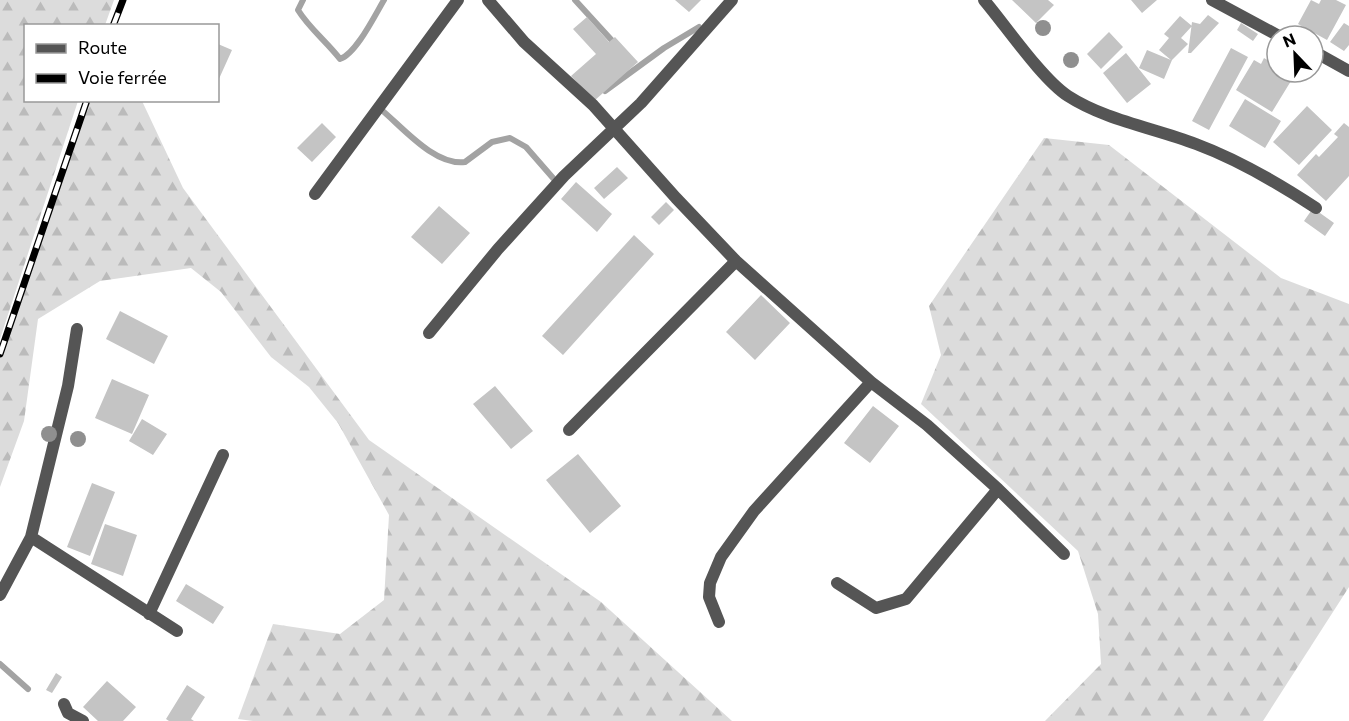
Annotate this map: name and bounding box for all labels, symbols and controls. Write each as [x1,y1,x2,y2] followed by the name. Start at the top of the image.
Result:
[24,24,219,102] legend
[1265,24,1325,84] north arrow
[1280,29,1298,51] text: N
[78,36,127,58] text: Route
[78,66,167,88] text: Voie ferrée

